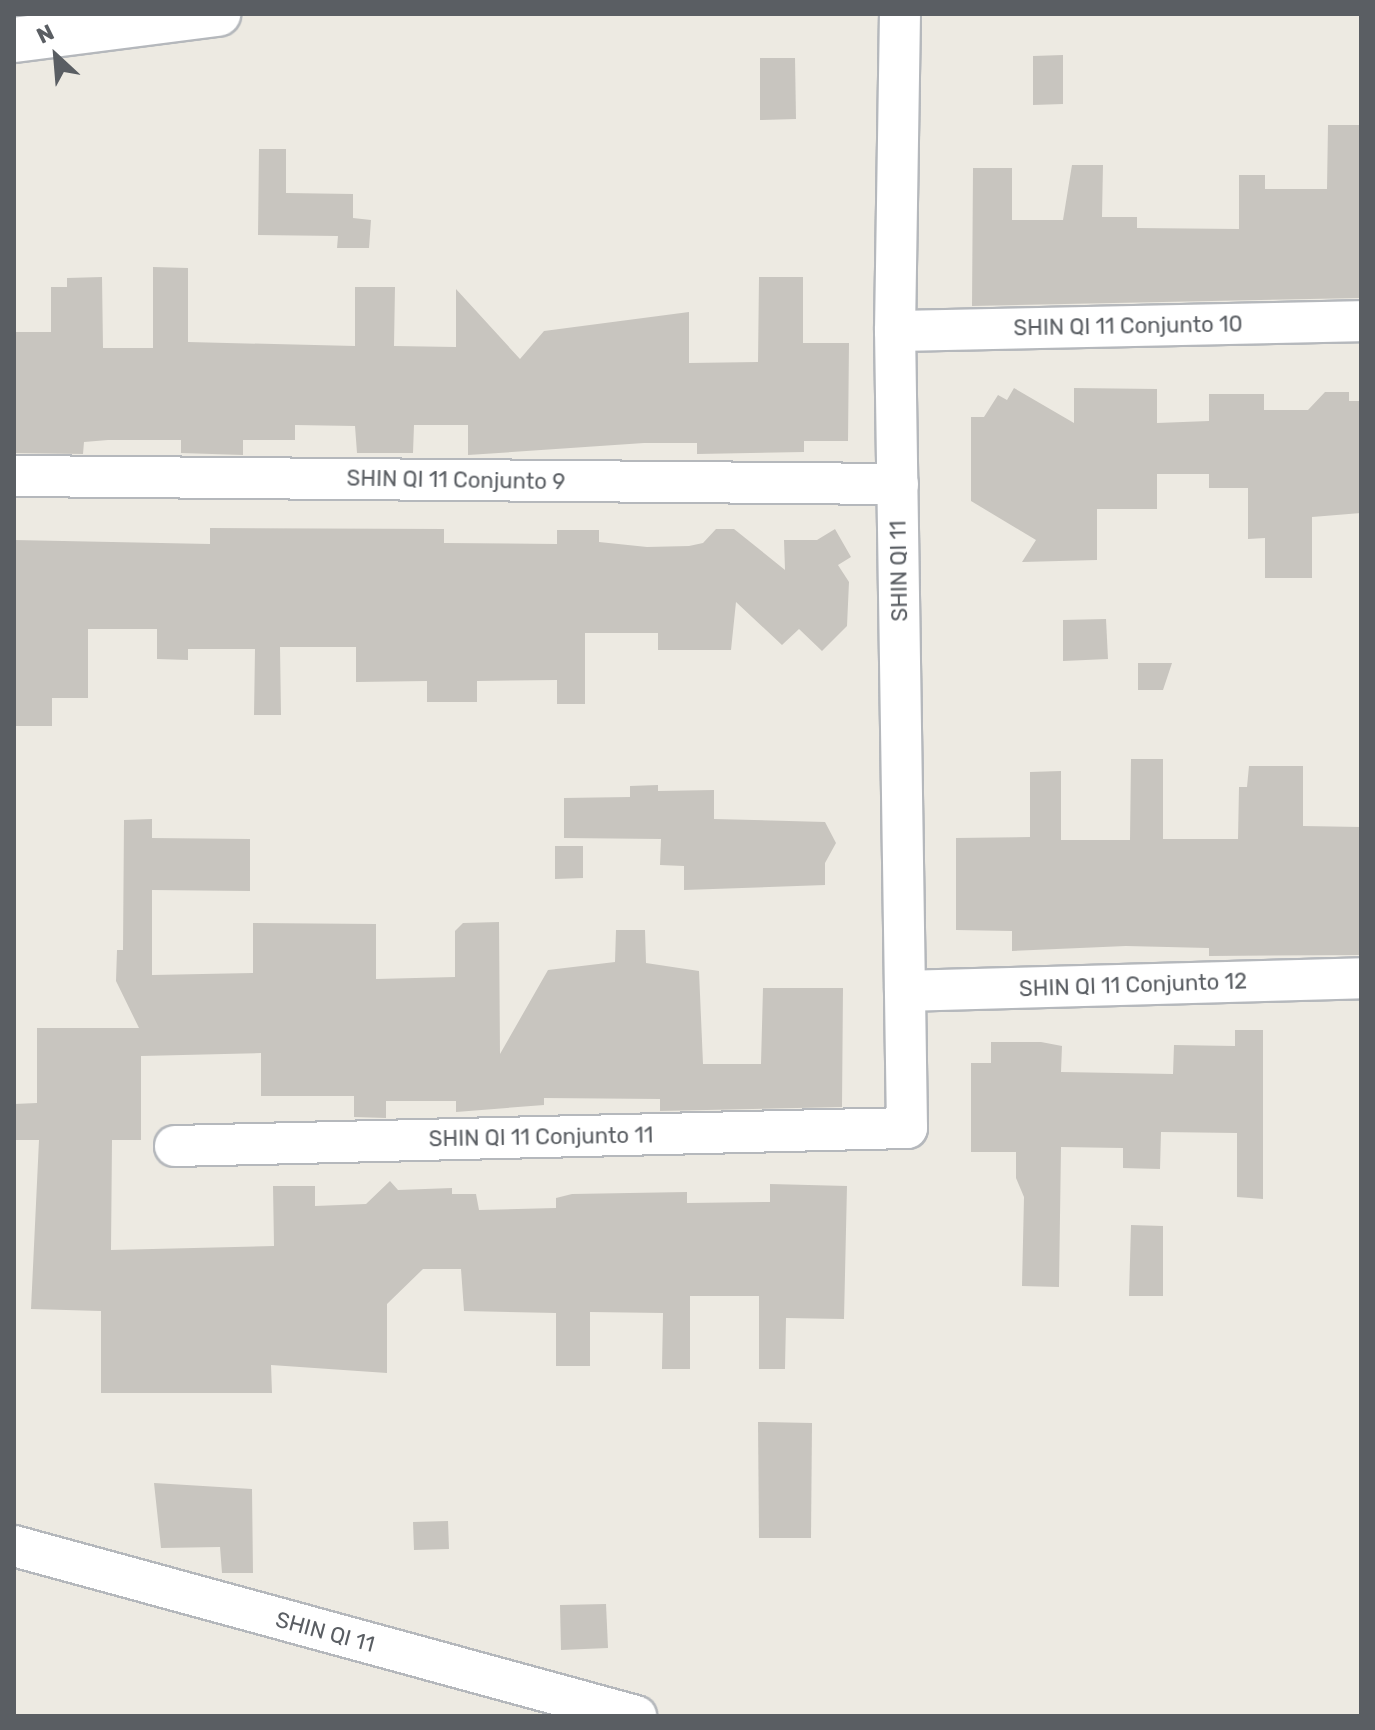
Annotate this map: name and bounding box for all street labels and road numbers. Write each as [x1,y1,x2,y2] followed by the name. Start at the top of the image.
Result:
[1013,311,1243,341] street label: SHIN QI 11 Conjunto 10
[346,465,566,495] street label: SHIN QI 11 Conjunto 9
[885,520,913,622] street label: SHIN QI 11
[1019,968,1247,1002] street label: SHIN QI 11 Conjunto 12
[428,1122,654,1152] street label: SHIN QI 11 Conjunto 11
[273,1606,377,1658] street label: SHIN QI 11

